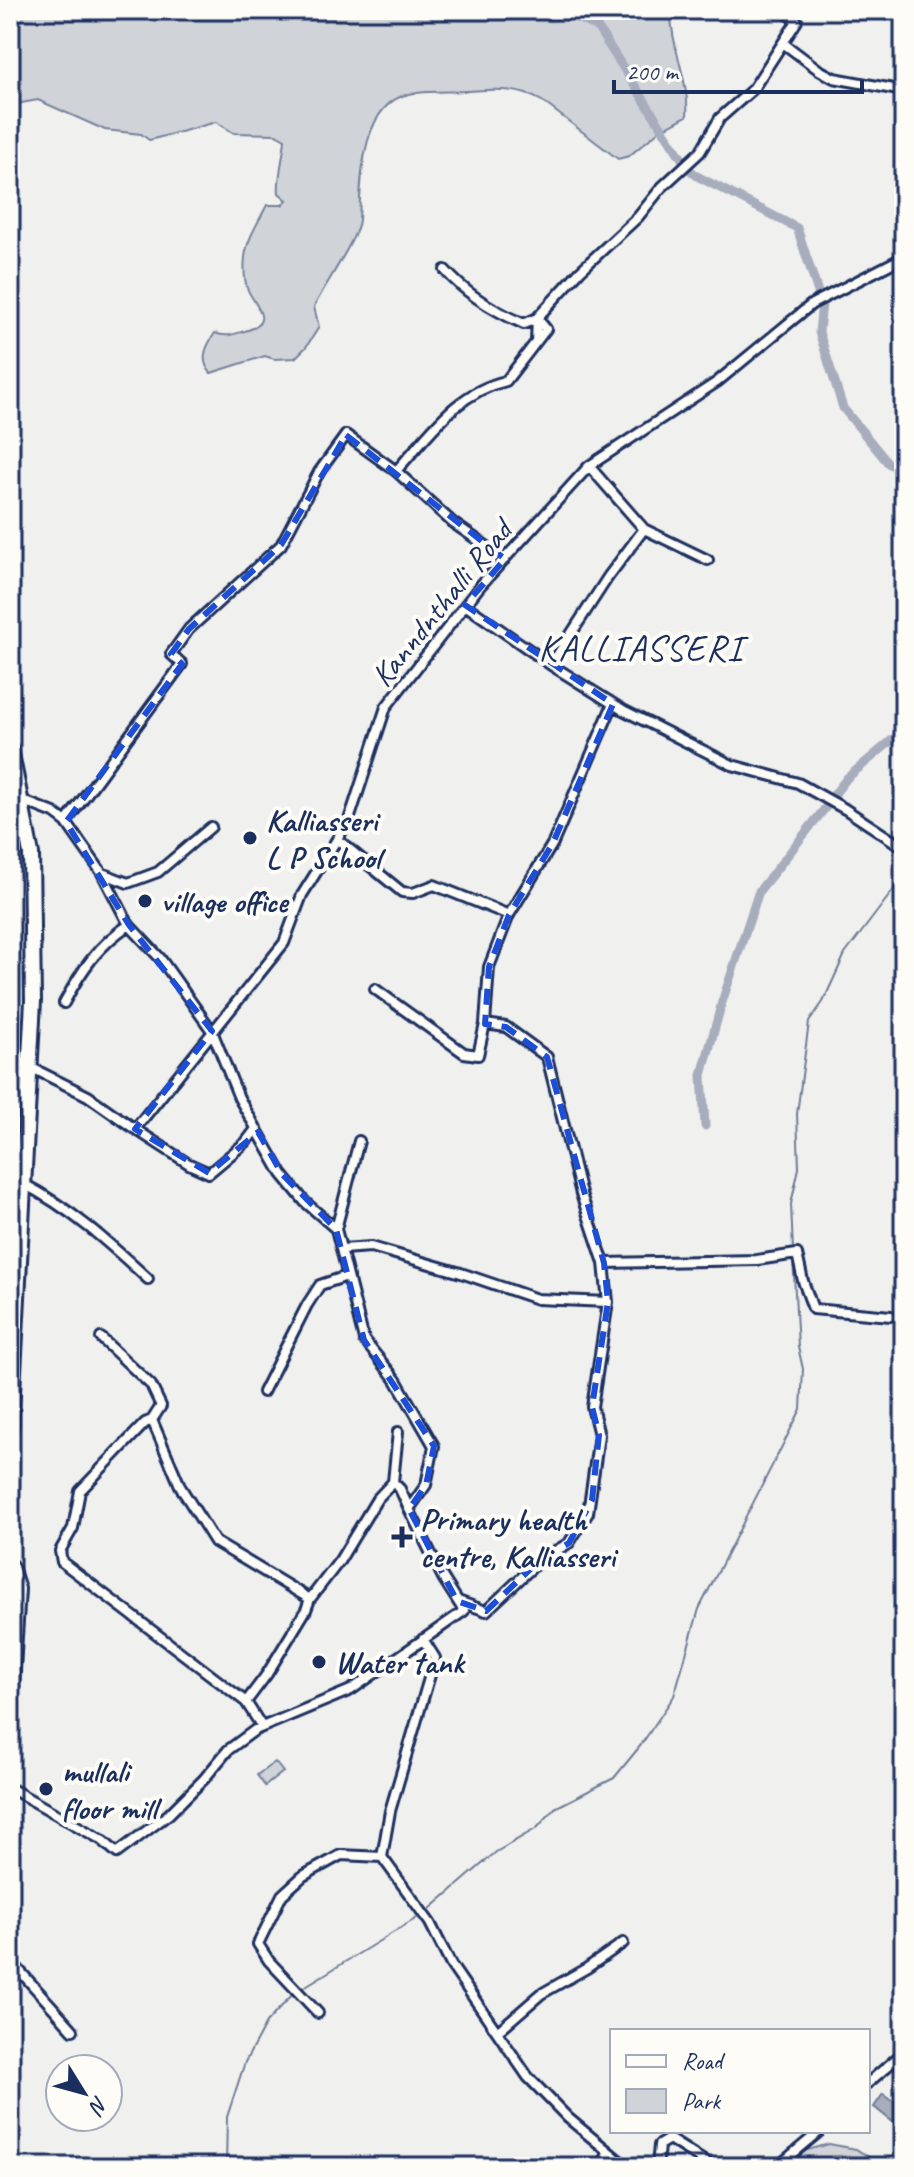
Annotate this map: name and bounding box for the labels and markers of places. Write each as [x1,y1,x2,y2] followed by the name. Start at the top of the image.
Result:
[266,800,387,878] place label: Kalliasseri L P School
[241,829,259,847] marker: Kalliasseri L P School
[161,881,290,922] place label: village office
[136,892,154,910] marker: village office
[420,1499,619,1577] place label: Primary health centre, Kalliasseri
[391,1526,413,1548] marker: Primary health centre, Kalliasseri
[335,1642,467,1683] place label: Water tank
[310,1653,328,1671] marker: Water tank
[62,1751,163,1829] place label: mullali floor mill
[37,1780,55,1798] marker: mullali floor mill

